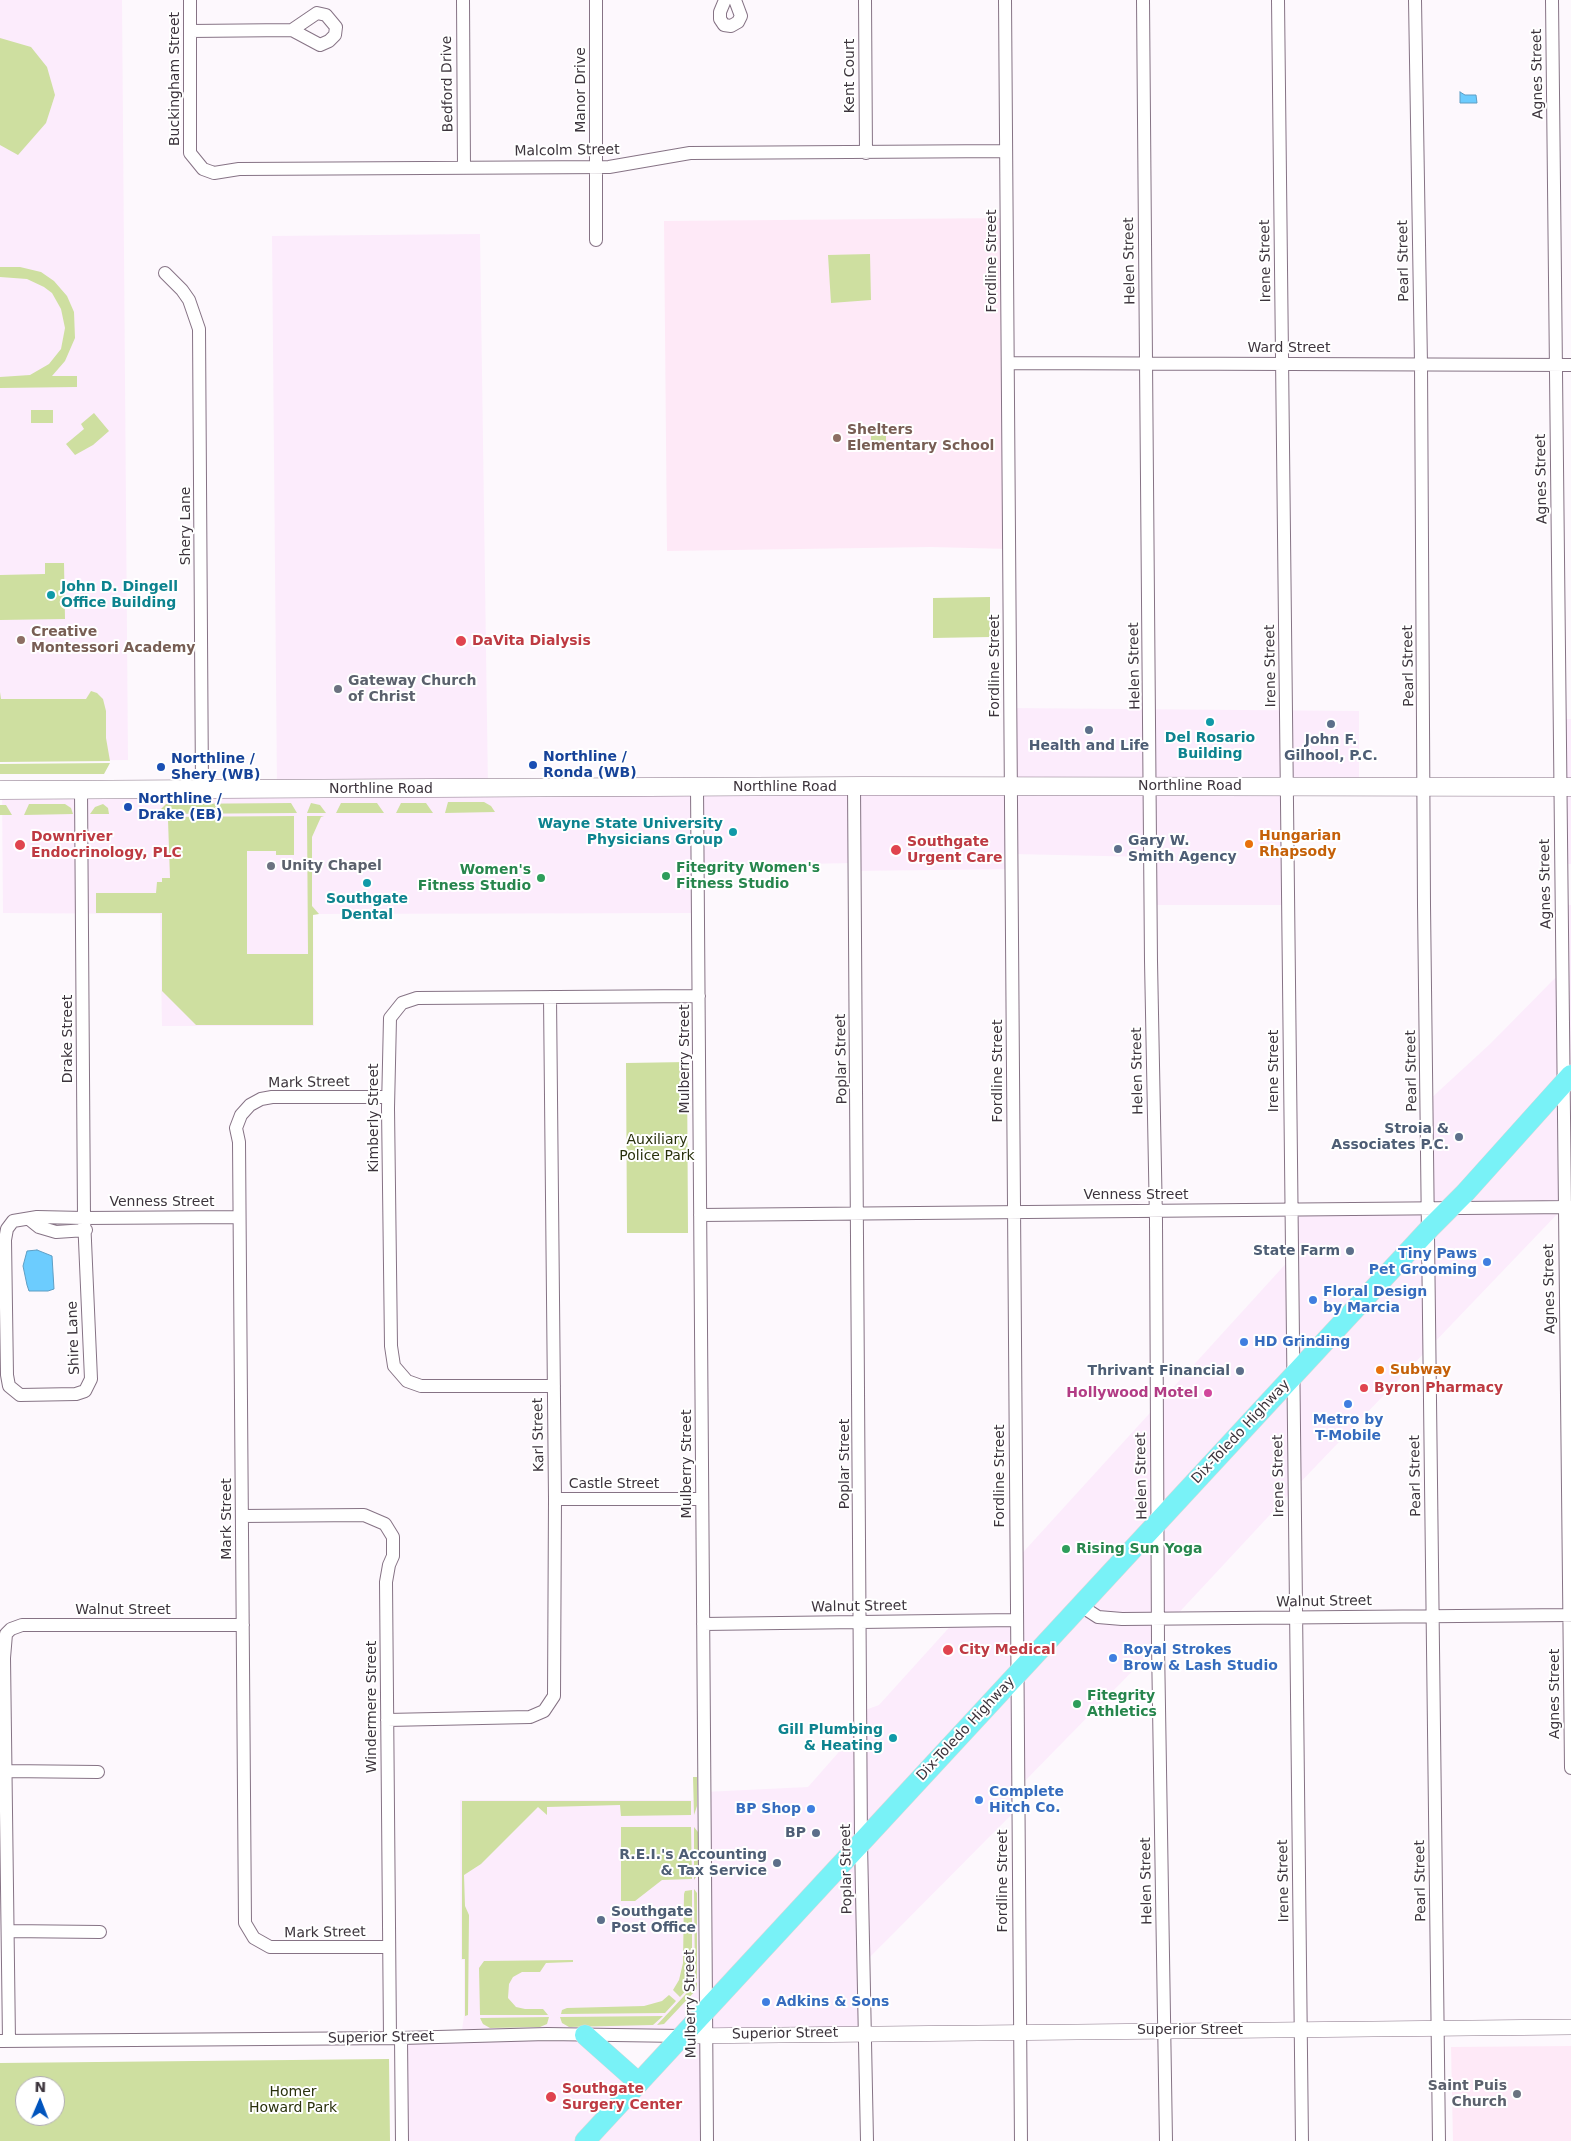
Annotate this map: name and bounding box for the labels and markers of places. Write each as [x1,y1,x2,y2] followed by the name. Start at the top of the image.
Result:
[847,422,994,454] place label: Shelters Elementary School
[831,432,843,444] marker: Shelters Elementary School
[61,579,178,612] place label: John D. Dingell Office Building
[45,589,57,601] marker: John D. Dingell Office Building
[31,624,195,656] place label: Creative Montessori Academy
[472,633,591,649] place label: DaVita Dialysis
[15,634,27,646] marker: Creative Montessori Academy
[454,634,468,648] marker: DaVita Dialysis
[348,673,476,706] place label: Gateway Church of Christ
[332,683,344,695] marker: Gateway Church of Christ
[1204,716,1216,728] marker: Del Rosario Building
[1325,718,1337,730] marker: John F. Gilhool, P.C.
[1083,724,1095,736] marker: Health and Life
[1165,730,1255,762] place label: Del Rosario Building
[1284,732,1378,764] place label: John F. Gilhool, P.C.
[1029,738,1149,754] place label: Health and Life
[543,749,637,782] place label: Northline / Ronda (WB)
[171,751,260,784] place label: Northline / Shery (WB)
[527,759,539,771] marker: Northline / Ronda (WB)
[155,761,167,773] marker: Northline / Shery (WB)
[138,791,222,824] place label: Northline / Drake (EB)
[122,801,134,813] marker: Northline / Drake (EB)
[538,816,723,849] place label: Wayne State University Physicians Group
[727,826,739,838] marker: Wayne State University Physicians Group
[1259,828,1341,860] place label: Hungarian Rhapsody
[31,829,182,862] place label: Downriver Endocrinology, PLC
[1128,833,1237,866] place label: Gary W. Smith Agency
[907,834,1002,866] place label: Southgate Urgent Care
[13,838,27,852] marker: Downriver Endocrinology, PLC
[1243,838,1255,850] marker: Hungarian Rhapsody
[889,843,903,857] marker: Southgate Urgent Care
[1112,843,1124,855] marker: Gary W. Smith Agency
[281,858,382,874] place label: Unity Chapel
[265,860,277,872] marker: Unity Chapel
[676,860,820,892] place label: Fitegrity Women's Fitness Studio
[418,862,531,894] place label: Women's Fitness Studio
[660,870,672,882] marker: Fitegrity Women's Fitness Studio
[535,872,547,884] marker: Women's Fitness Studio
[361,877,373,889] marker: Southgate Dental
[326,891,408,924] place label: Southgate Dental
[1331,1121,1449,1154] place label: Stroia & Associates P.C.
[1453,1131,1465,1143] marker: Stroia & Associates P.C.
[1253,1243,1340,1259] place label: State Farm
[1344,1245,1356,1257] marker: State Farm
[1369,1246,1477,1278] place label: Tiny Paws Pet Grooming
[1481,1256,1493,1268] marker: Tiny Paws Pet Grooming
[1323,1284,1427,1316] place label: Floral Design by Marcia
[1307,1294,1319,1306] marker: Floral Design by Marcia
[1254,1334,1350,1350] place label: HD Grinding
[1238,1336,1250,1348] marker: HD Grinding
[1390,1362,1451,1378] place label: Subway
[1088,1363,1230,1379] place label: Thrivant Financial
[1374,1364,1386,1376] marker: Subway
[1234,1365,1246,1377] marker: Thrivant Financial
[1374,1380,1503,1396] place label: Byron Pharmacy
[1358,1382,1370,1394] marker: Byron Pharmacy
[1066,1385,1198,1401] place label: Hollywood Motel
[1202,1387,1214,1399] marker: Hollywood Motel
[1342,1398,1354,1410] marker: Metro by T-Mobile
[1313,1412,1383,1444] place label: Metro by T-Mobile
[1076,1541,1202,1557] place label: Rising Sun Yoga
[1060,1543,1072,1555] marker: Rising Sun Yoga
[959,1642,1056,1658] place label: City Medical
[1123,1642,1278,1674] place label: Royal Strokes Brow & Lash Studio
[941,1643,955,1657] marker: City Medical
[1107,1652,1119,1664] marker: Royal Strokes Brow & Lash Studio
[1087,1688,1157,1720] place label: Fitegrity Athletics
[1071,1698,1083,1710] marker: Fitegrity Athletics
[778,1722,883,1754] place label: Gill Plumbing & Heating
[887,1732,899,1744] marker: Gill Plumbing & Heating
[989,1784,1064,1816] place label: Complete Hitch Co.
[973,1794,985,1806] marker: Complete Hitch Co.
[736,1801,801,1817] place label: BP Shop
[805,1803,817,1815] marker: BP Shop
[785,1825,806,1841] place label: BP
[810,1827,822,1839] marker: BP
[619,1847,767,1880] place label: R.E.I.'s Accounting & Tax Service
[771,1857,783,1869] marker: R.E.I.'s Accounting & Tax Service
[611,1904,696,1936] place label: Southgate Post Office
[595,1914,607,1926] marker: Southgate Post Office
[776,1994,889,2010] place label: Adkins & Sons
[760,1996,772,2008] marker: Adkins & Sons
[1428,2078,1507,2110] place label: Saint Puis Church
[562,2081,682,2114] place label: Southgate Surgery Center
[1511,2088,1523,2100] marker: Saint Puis Church
[544,2090,558,2104] marker: Southgate Surgery Center

